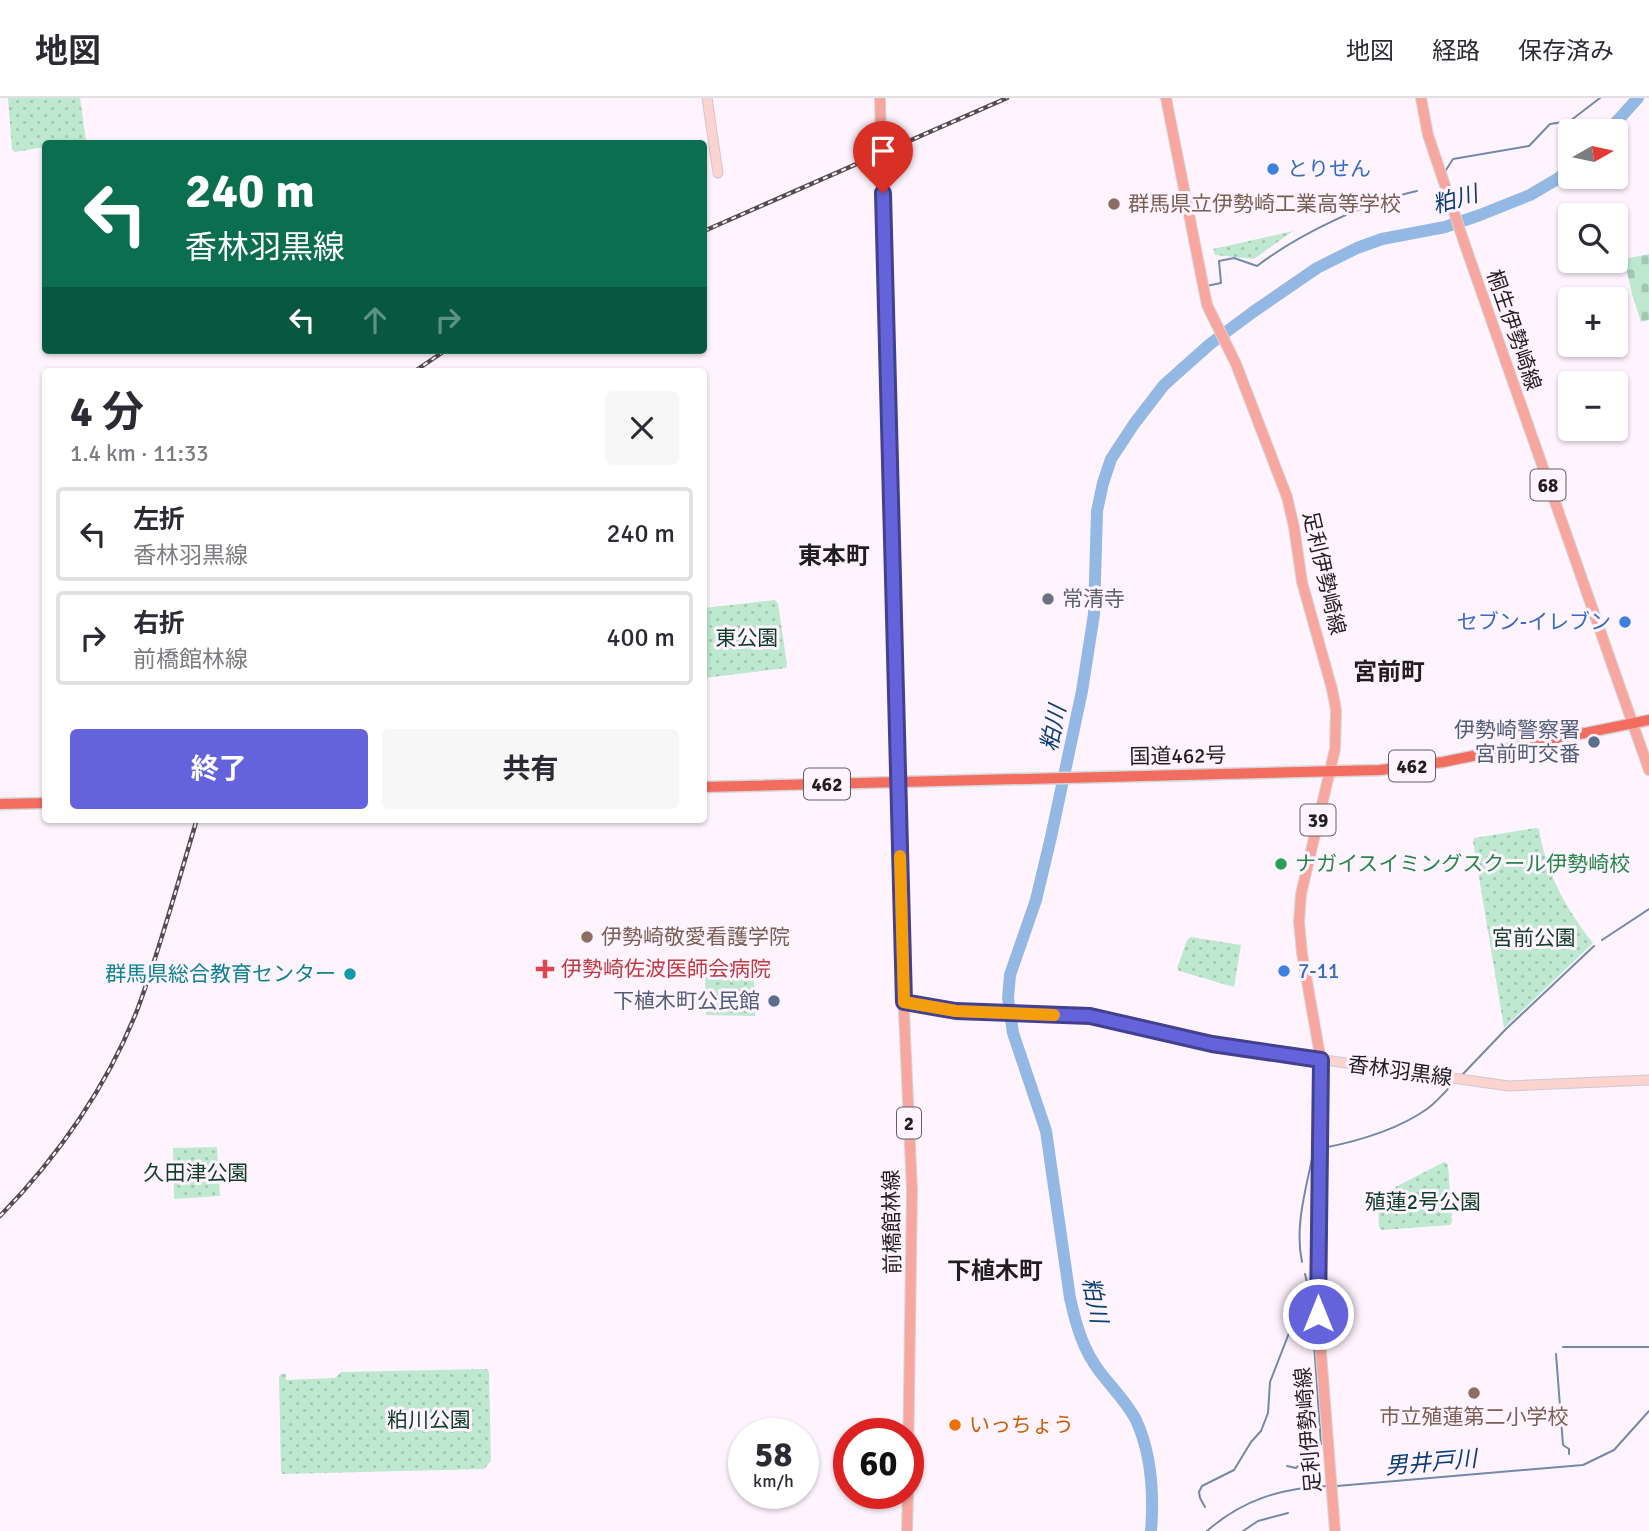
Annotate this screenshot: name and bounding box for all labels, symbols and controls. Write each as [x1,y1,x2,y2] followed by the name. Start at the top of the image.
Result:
[35,31,101,72] text: 地図
[1346,36,1394,66] text: 地図
[1432,36,1480,66] text: 経路
[1518,36,1614,66] text: 保存済み
[1558,119,1628,189] north arrow
[1558,119,1628,441] map controls
[853,121,913,193] pin
[864,132,902,170] icon: arrive
[1287,156,1371,182] place label: とりせん
[185,161,315,221] text: 240 m
[1265,161,1281,177] marker: とりせん
[70,168,161,259] icon: left
[1429,178,1484,220] water label: 粕川
[1128,191,1401,217] place label: 群馬県立伊勢崎工業高等学校
[1106,196,1122,212] marker: 群馬県立伊勢崎工業高等学校
[1558,203,1628,273] button: search
[185,228,345,267] text: 香林羽黒線
[1481,266,1547,394] street label: 桐生伊勢崎線
[1558,287,1628,357] button: +
[283,301,321,339] icon: left
[356,301,394,339] icon: ahead
[429,301,467,339] icon: right
[1558,371,1628,441] button: −
[70,387,144,438] text: 4 分
[605,391,679,465] button: close
[70,439,209,468] text: 1.4 km · 11:33
[1530,470,1566,500] road number: 68
[133,504,185,536] text: 左折
[1297,509,1351,637] street label: 足利伊勢崎線
[74,515,112,553] icon: left
[606,518,675,550] text: 240 m
[133,541,248,570] text: 香林羽黒線
[798,541,870,571] district label: 東本町
[1062,586,1125,612] place label: 常清寺
[1040,591,1056,607] marker: 常清寺
[133,608,185,640] text: 右折
[1457,609,1611,635] place label: セブン-イレブン
[1617,614,1633,630] marker: セブン-イレブン
[74,619,112,657] icon: right
[606,622,675,654] text: 400 m
[716,625,779,651] park label: 東公園
[133,645,248,674] text: 前橋館林線
[1353,657,1425,687] district label: 宮前町
[1035,700,1073,754] water label: 粕川
[1454,717,1580,767] place label: 伊勢崎警察署 宮前町交番
[70,729,368,809] button: 終了
[382,729,679,809] button: 共有
[1586,734,1602,750] marker: 伊勢崎警察署 宮前町交番
[1129,742,1227,770] street label: 国道462号
[1389,750,1435,782] road number: 462
[804,768,850,800] road number: 462
[1300,804,1336,835] road number: 39
[1295,851,1630,877] place label: ナガイスイミングスクール伊勢崎校
[1273,856,1289,872] marker: ナガイスイミングスクール伊勢崎校
[601,924,790,950] place label: 伊勢崎敬愛看護学院
[1492,925,1576,951] park label: 宮前公園
[579,929,595,945] marker: 伊勢崎敬愛看護学院
[561,956,771,982] place label: 伊勢崎佐波医師会病院
[1298,958,1339,984] place label: 7-11
[535,959,555,979] marker: 伊勢崎佐波医師会病院
[105,961,336,987] place label: 群馬県総合教育センター
[1276,963,1292,979] marker: 7-11
[342,966,358,982] marker: 群馬県総合教育センター
[613,988,760,1014] place label: 下植木町公民館
[766,993,782,1009] marker: 下植木町公民館
[1346,1051,1454,1091] street label: 香林羽黒線
[897,1107,921,1138] road number: 2
[144,1160,249,1186] park label: 久田津公園
[878,1169,906,1275] street label: 前橋館林線
[1365,1189,1481,1215] park label: 殖蓮2号公園
[947,1256,1043,1286] district label: 下植木町
[1076,1275,1114,1329] water label: 粕川
[1281,1277,1355,1351] position arrow
[1290,1366,1326,1494] street label: 足利伊勢崎線
[1466,1385,1482,1401] marker: 市立殖蓮第二小学校
[1380,1404,1569,1430] place label: 市立殖蓮第二小学校
[387,1407,471,1433] park label: 粕川公園
[969,1412,1074,1438] place label: いっちょう
[947,1417,963,1433] marker: いっちょう
[833,1418,924,1509] speed limit sign: 60
[755,1433,792,1476] text: 58
[1384,1444,1481,1481] water label: 男井戸川
[753,1470,794,1492] text: km/h

